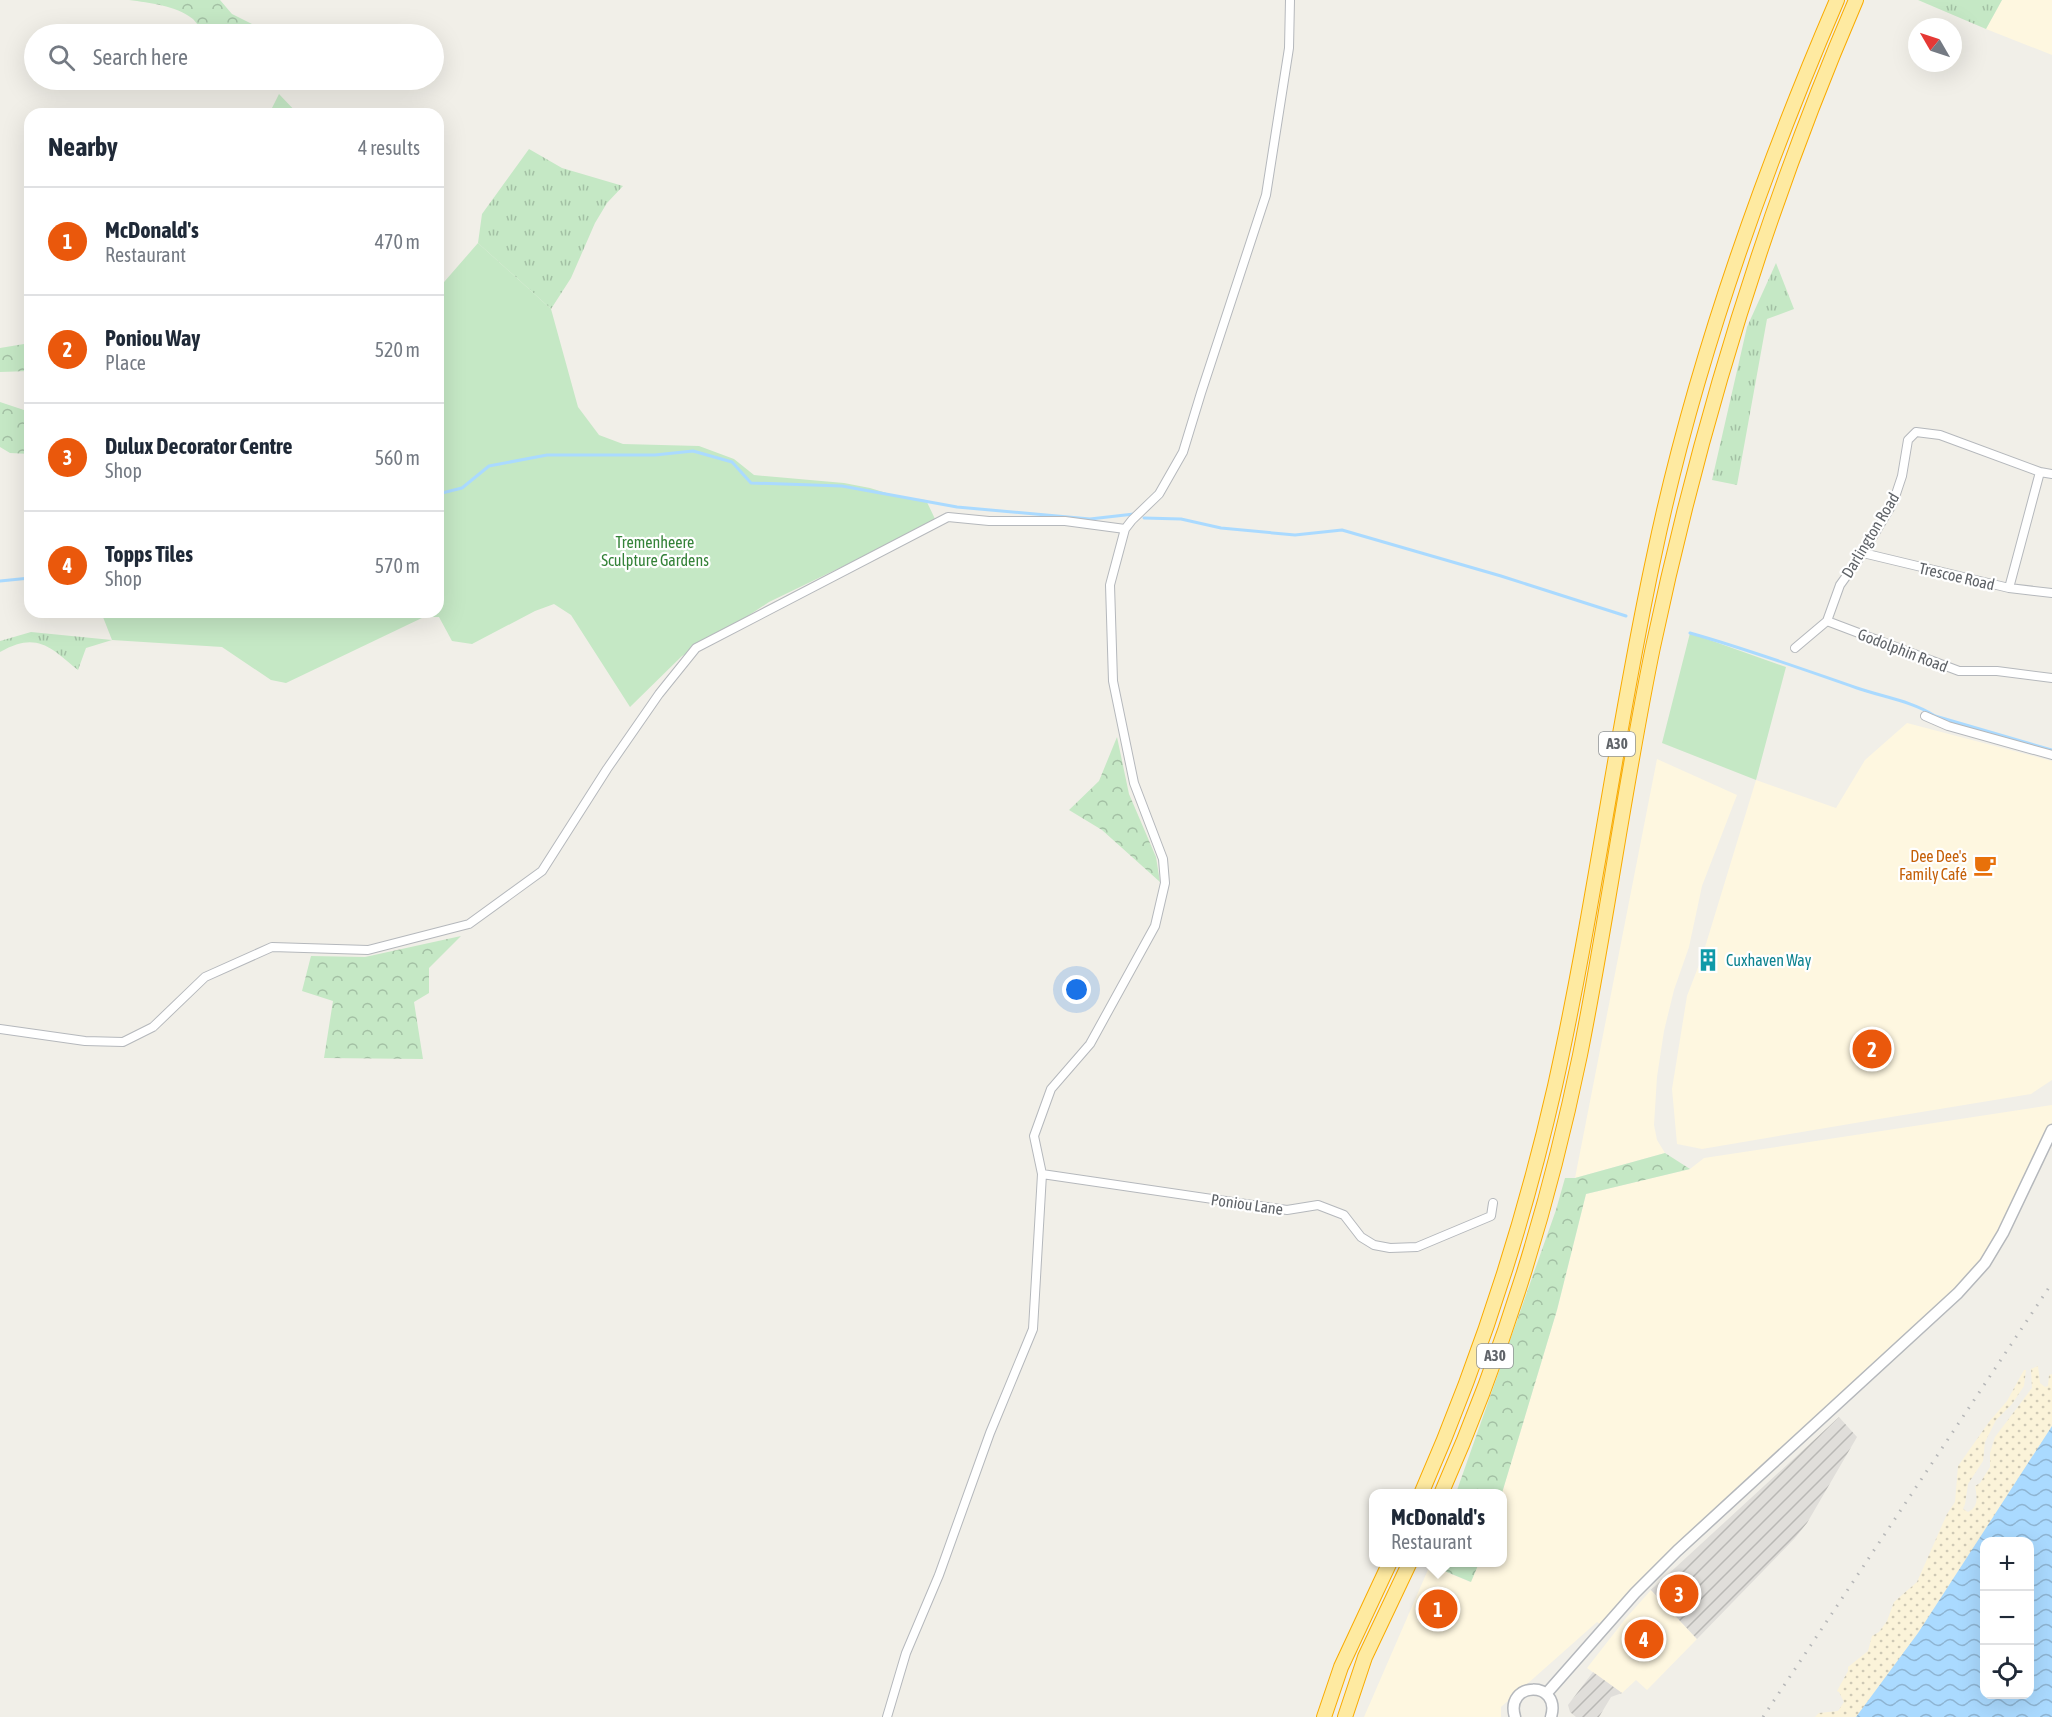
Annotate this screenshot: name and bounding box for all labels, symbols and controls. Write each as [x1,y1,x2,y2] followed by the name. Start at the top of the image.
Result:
[1908,18,1962,72] north arrow
[24,24,444,90] search box
[45,41,78,74] icon: search
[93,44,188,70] text: Search here
[48,132,118,162] text: Nearby
[358,136,420,159] text: 4 results
[105,217,199,243] text: McDonald's
[63,230,72,253] text: 1
[375,230,420,253] text: 470 m
[105,243,186,266] text: Restaurant
[105,325,200,351] text: Poniou Way
[63,338,72,361] text: 2
[375,338,420,361] text: 520 m
[105,351,146,374] text: Place
[105,433,293,459] text: Dulux Decorator Centre
[63,446,72,469] text: 3
[375,446,420,469] text: 560 m
[105,459,142,482] text: Shop
[1838,489,1903,581] street label: Darlington Road
[601,533,709,570] park label: Tremenheere Sculpture Gardens
[105,541,193,567] text: Topps Tiles
[63,554,72,577] text: 4
[375,554,420,577] text: 570 m
[1917,559,1997,593] street label: Trescoe Road
[105,567,142,590] text: Shop
[1855,625,1951,676] street label: Godolphin Road
[1599,732,1635,756] road number: A30
[1899,847,1967,884] place label: Dee Dee's Family Café
[1972,852,1998,878] cafe icon: Dee Dee's Family Café
[1695,947,1721,973] building icon: Cuxhaven Way
[1726,951,1812,970] place label: Cuxhaven Way
[1062,975,1091,1004] your location
[1852,1026,1892,1072] pin: 2
[1210,1190,1284,1218] street label: Poniou Lane
[1477,1344,1513,1368] road number: A30
[1369,1489,1507,1567] popup
[1391,1504,1485,1530] text: McDonald's
[1391,1530,1472,1553] text: Restaurant
[1980,1537,2034,1699] map controls
[1980,1537,2034,1591] button: +
[1660,1572,1698,1616] pin: 3
[1418,1586,1458,1632] pin: 1
[1980,1591,2034,1645] button: −
[1624,1616,1664,1662] pin: 4
[1980,1645,2034,1699] button: locate

